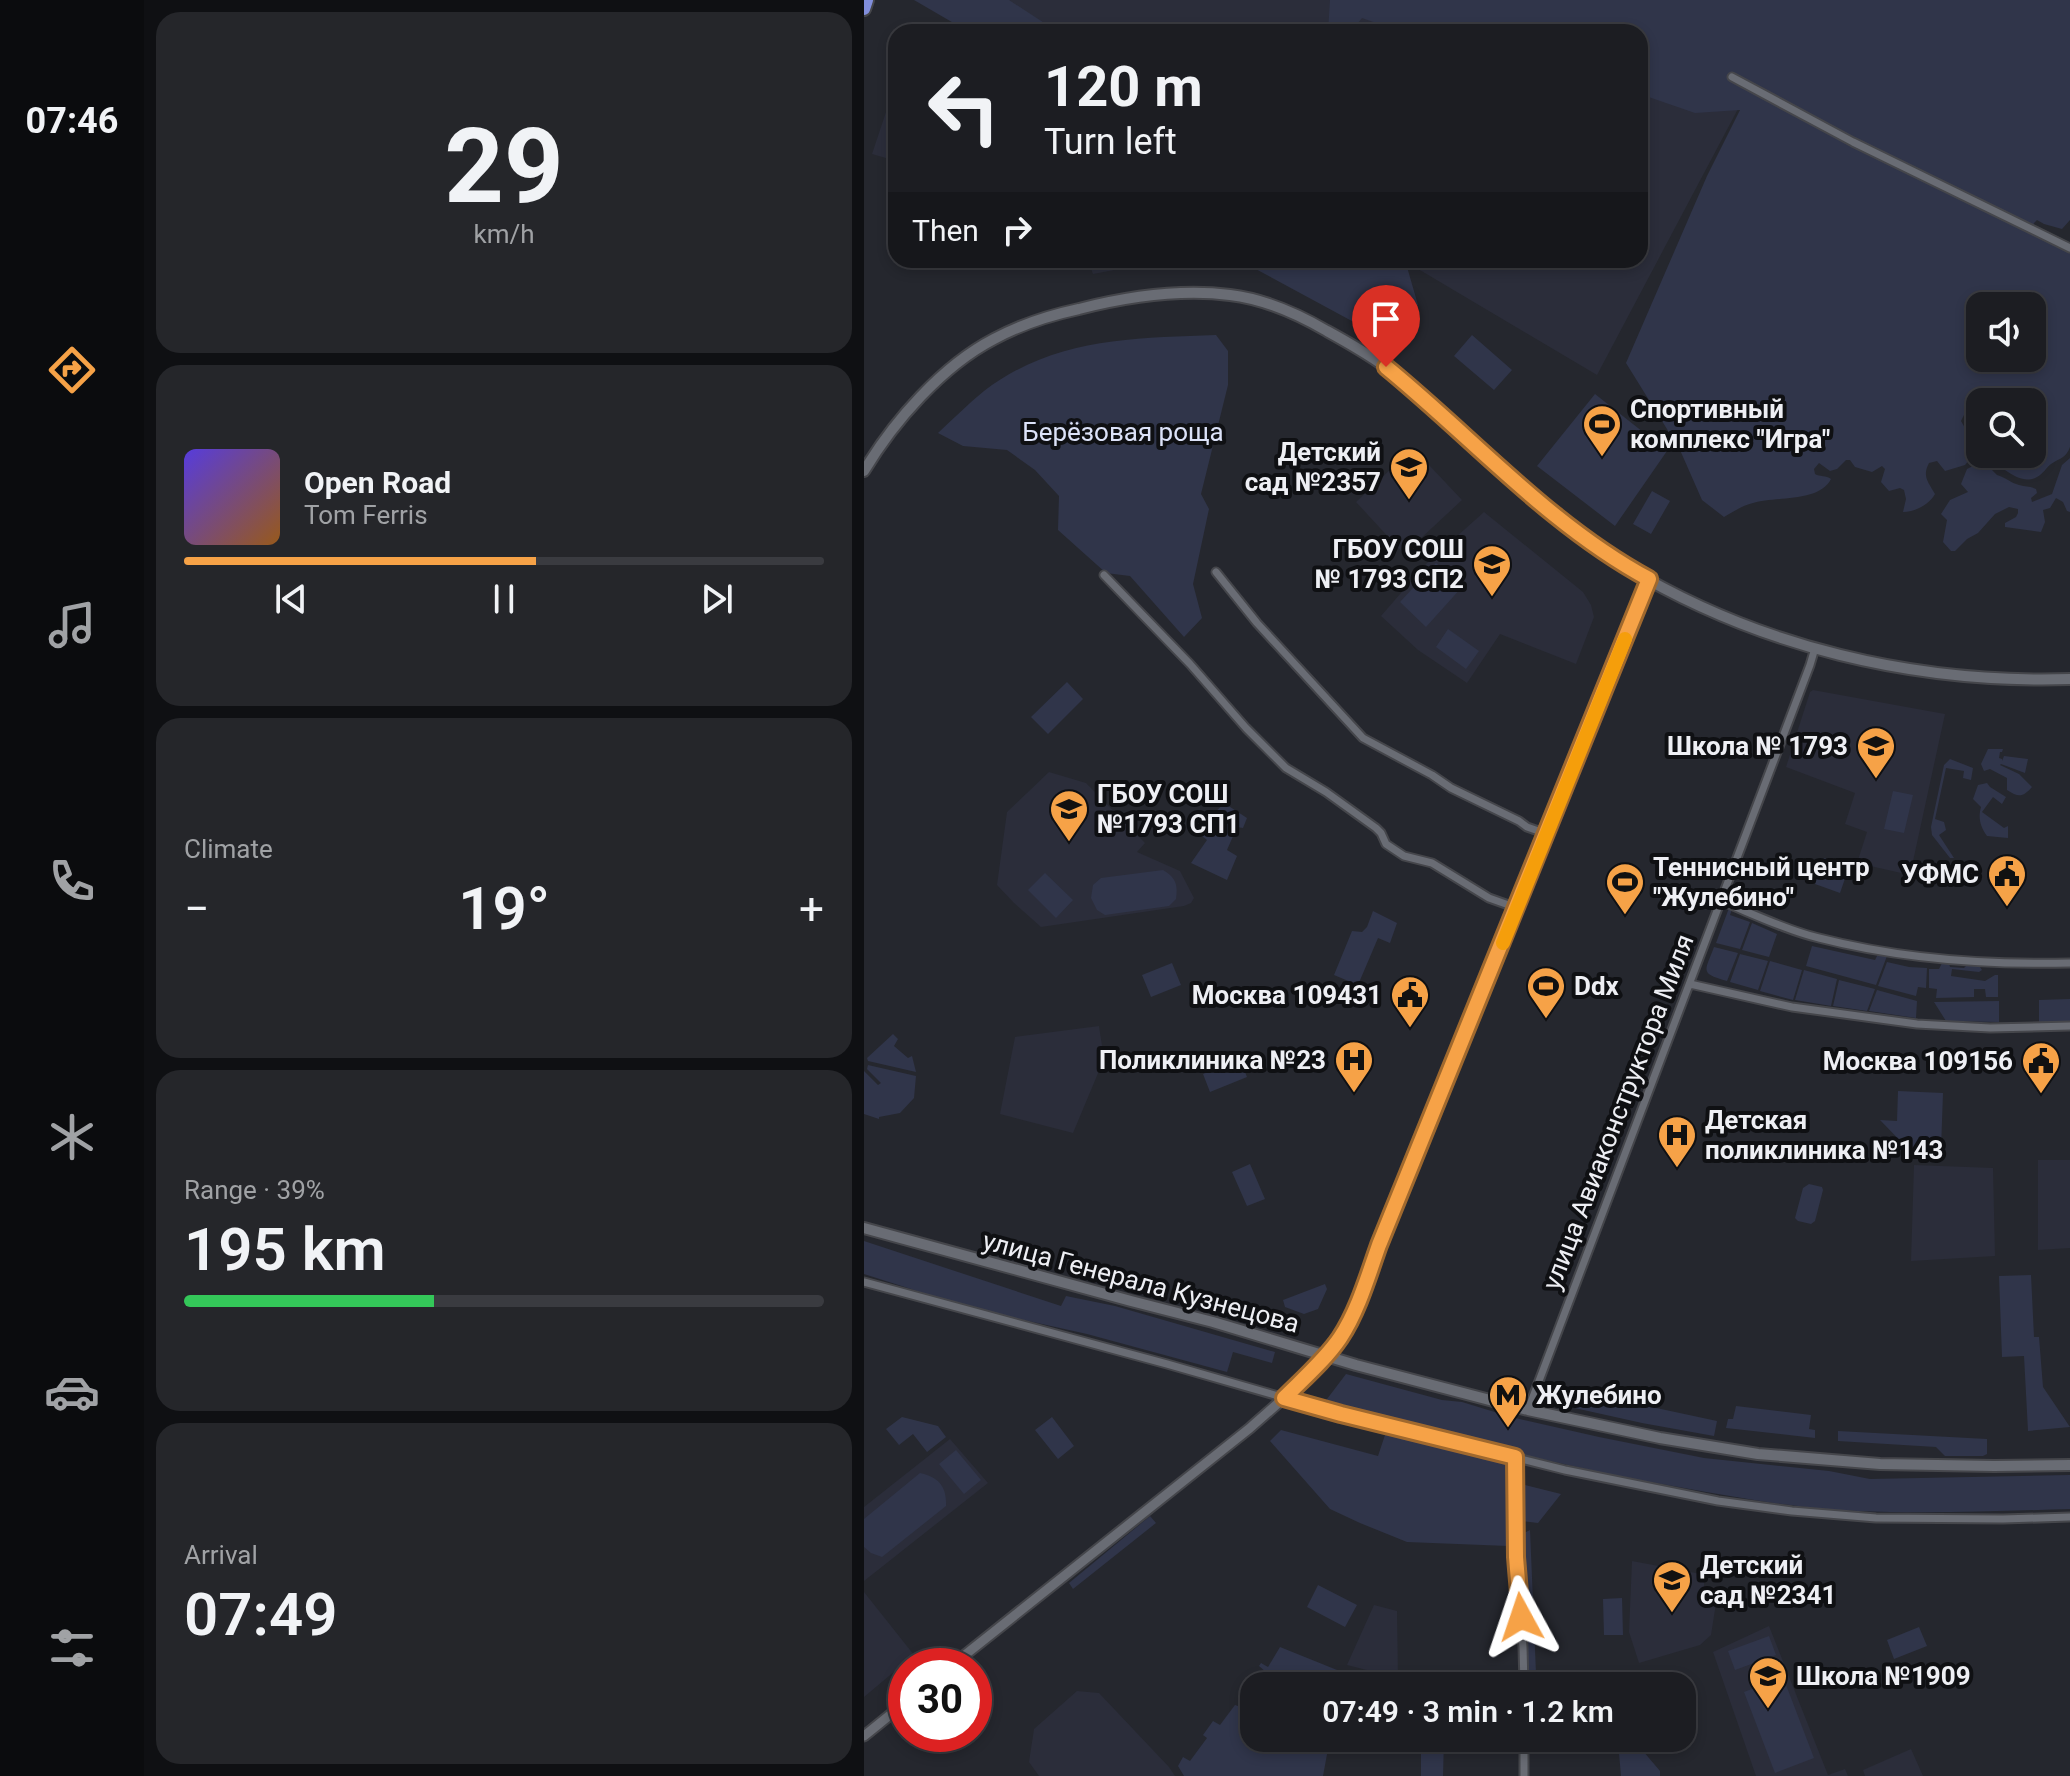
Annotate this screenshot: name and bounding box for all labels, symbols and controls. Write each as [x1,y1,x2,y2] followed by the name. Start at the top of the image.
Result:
[1044,54,1203,120] text: 120 m
[912,56,1016,160] icon: left
[26,100,118,142] text: 07:46
[444,106,564,227] text: 29
[1044,121,1177,163] text: Turn left
[995,208,1039,252] icon: right
[912,213,979,248] text: Then
[473,219,535,249] text: km/h
[1352,285,1420,367] pin
[1966,292,2046,468] map controls
[1966,292,2046,372] button: sound
[1364,297,1408,341] icon: arrive
[44,342,100,398] icon: directions
[1966,388,2046,468] button: search
[1630,394,1830,454] place label: Спортивный комплекс "Игра"
[1581,403,1623,458] sports icon: Спортивный комплекс "Игра"
[1022,417,1224,447] park label: Берёзовая роща
[1245,437,1381,497] place label: Детский сад №2357
[1388,446,1430,501] school or university icon: Детский сад №2357
[304,465,451,500] text: Open Road
[304,500,428,530] text: Tom Ferris
[1315,534,1464,594] place label: ГБОУ СОШ № 1793 СП2
[1471,543,1513,598] school or university icon: ГБОУ СОШ № 1793 СП2
[269,577,313,621] icon: previous
[482,577,526,621] icon: pause
[695,577,739,621] icon: next
[44,597,100,653] icon: music
[1855,725,1897,780] school or university icon: Школа № 1793
[1667,731,1848,761] place label: Школа № 1793
[1097,779,1240,839] place label: ГБОУ СОШ №1793 СП1
[1048,788,1090,843] school or university icon: ГБОУ СОШ №1793 СП1
[184,834,273,864] text: Climate
[1653,852,1870,912] place label: Теннисный центр "Жулебино"
[44,853,100,909] icon: phone
[1986,853,2028,908] public building icon: УФМС
[1902,859,1979,889] place label: УФМС
[1604,861,1646,916] sports icon: Теннисный центр "Жулебино"
[458,873,550,944] text: 19°
[184,883,209,935] text: −
[799,883,824,935] text: +
[1536,930,1700,1294] street label: улица Авиаконструктора Миля
[1525,965,1567,1020] sports icon: Ddx
[1574,971,1620,1001] place label: Ddx
[1389,974,1431,1029] public building icon: Москва 109431
[1192,980,1382,1010] place label: Москва 109431
[1333,1039,1375,1094] hospital icon: Поликлиника №23
[2020,1040,2062,1095] public building icon: Москва 109156
[1099,1045,1326,1075] place label: Поликлиника №23
[1823,1046,2013,1076] place label: Москва 109156
[1705,1105,1943,1165] place label: Детская поликлиника №143
[44,1109,100,1165] icon: climate
[1656,1114,1698,1169] hospital icon: Детская поликлиника №143
[184,1175,325,1205] text: Range · 39%
[184,1214,386,1285] text: 195 km
[979,1225,1303,1339] street label: улица Генерала Кузнецова
[44,1364,100,1420] icon: car
[1487,1374,1529,1429] metro station icon: Жулебино
[1536,1380,1662,1410] place label: Жулебино
[184,1540,258,1570] text: Arrival
[1700,1550,1836,1610] place label: Детский сад №2341
[1651,1559,1693,1614] school or university icon: Детский сад №2341
[1479,1575,1563,1659] position arrow
[184,1579,337,1650] text: 07:49
[44,1620,100,1676] icon: filters
[888,1648,992,1752] speed limit sign: 30
[1747,1655,1789,1710] school or university icon: Школа №1909
[1796,1661,1971,1691] place label: Школа №1909
[1322,1694,1614,1729] text: 07:49 · 3 min · 1.2 km

